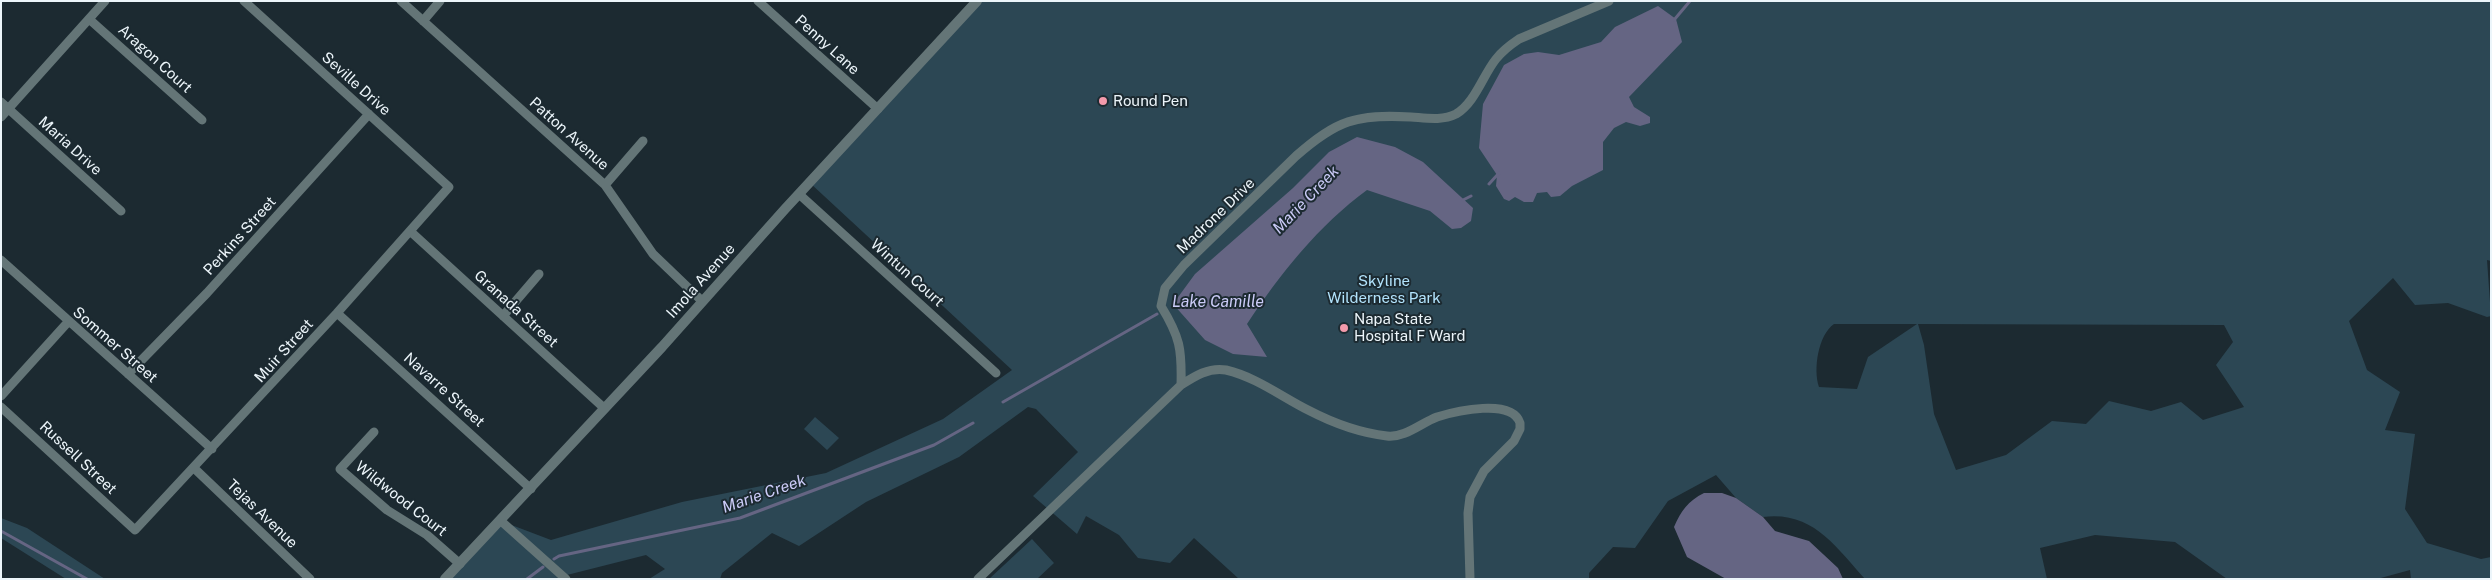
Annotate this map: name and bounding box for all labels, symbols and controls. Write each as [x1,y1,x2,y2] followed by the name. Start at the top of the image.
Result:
[791,11,863,79] street label: Penny Lane
[114,21,196,97] street label: Aragon Court
[318,48,394,120] street label: Seville Drive
[1113,92,1188,110] place label: Round Pen
[526,94,612,174] street label: Patton Avenue
[1097,95,1109,107] marker: Round Pen
[35,113,105,179] street label: Maria Drive
[1269,162,1343,238] water label: Marie Creek
[1173,174,1259,258] street label: Madrone Drive
[200,193,280,279] street label: Perkins Street
[867,235,947,311] street label: Wintun Court
[663,240,739,322] street label: Imola Avenue
[470,267,562,351] street label: Granada Street
[1327,272,1441,307] park label: Skyline Wilderness Park
[1172,292,1264,312] water label: Lake Camille
[69,303,161,387] street label: Sommer Street
[1354,310,1466,345] place label: Napa State Hospital F Ward
[251,316,317,386] street label: Muir Street
[1338,322,1350,334] marker: Napa State Hospital F Ward
[400,349,488,431] street label: Navarre Street
[36,418,120,498] street label: Russell Street
[352,458,450,540] street label: Wildwood Court
[720,471,808,517] water label: Marie Creek
[223,476,301,552] street label: Tejas Avenue

